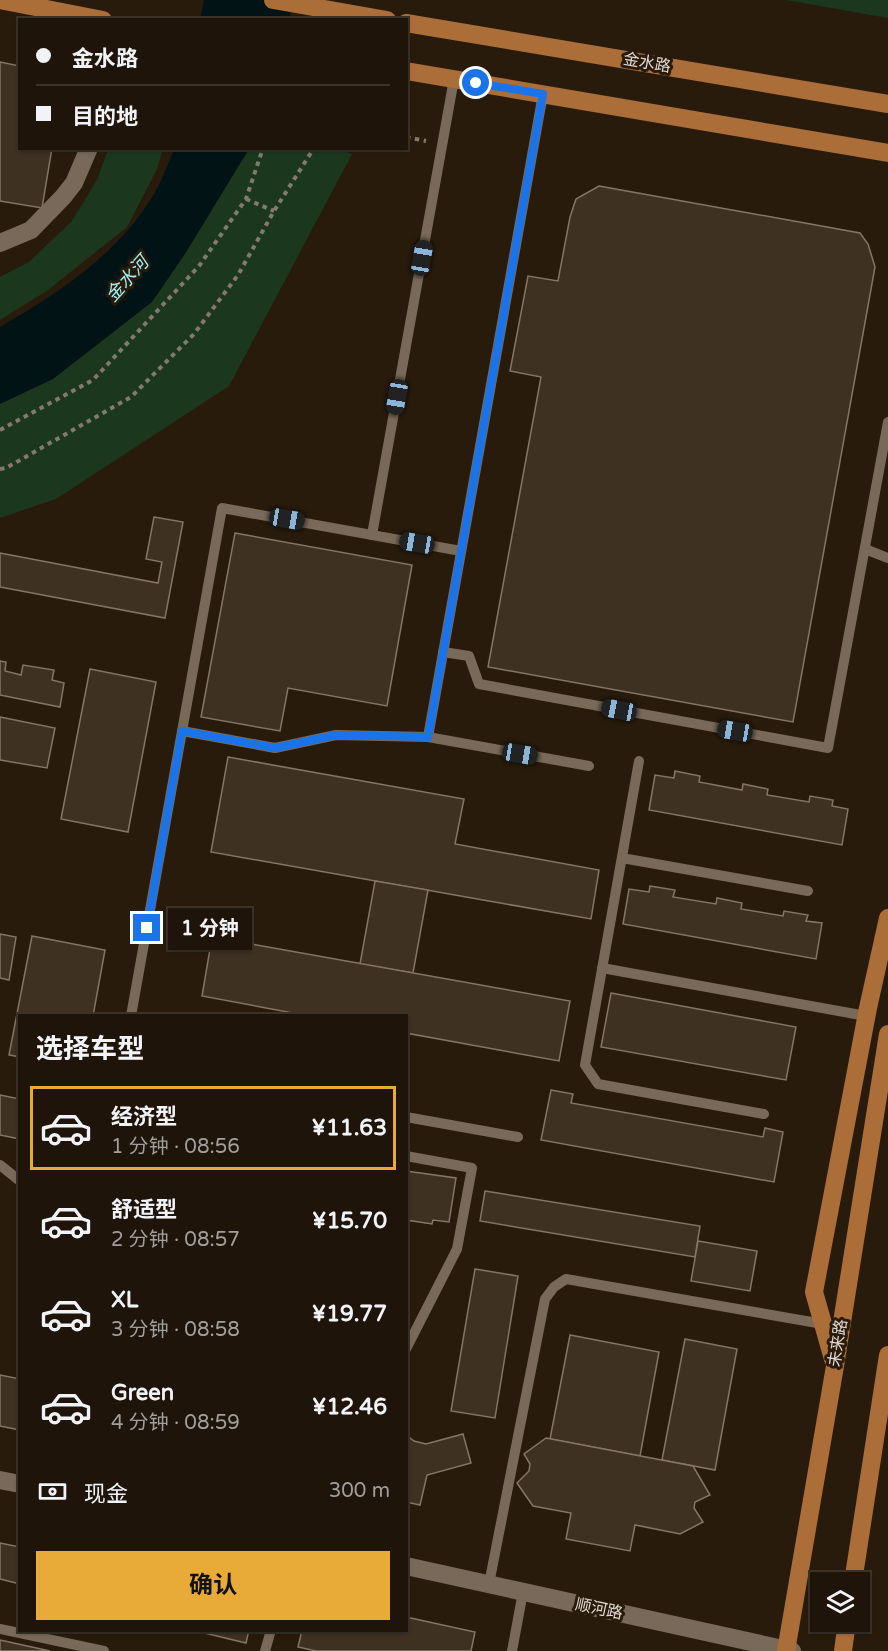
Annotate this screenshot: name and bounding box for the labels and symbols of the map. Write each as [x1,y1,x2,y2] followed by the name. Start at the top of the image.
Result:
[622,49,672,77] street label: 金水路
[462,69,489,96] route start
[410,239,434,277] car
[101,249,155,306] water label: 金水河
[385,378,409,416] car
[268,507,306,531] car
[398,531,436,555] car
[600,698,638,722] car
[716,719,754,743] car
[501,742,539,766] car
[168,907,252,949] callout: 1 分钟
[133,914,160,941] route end
[824,1318,852,1368] street label: 未来路
[573,1594,625,1624] street label: 顺河路

